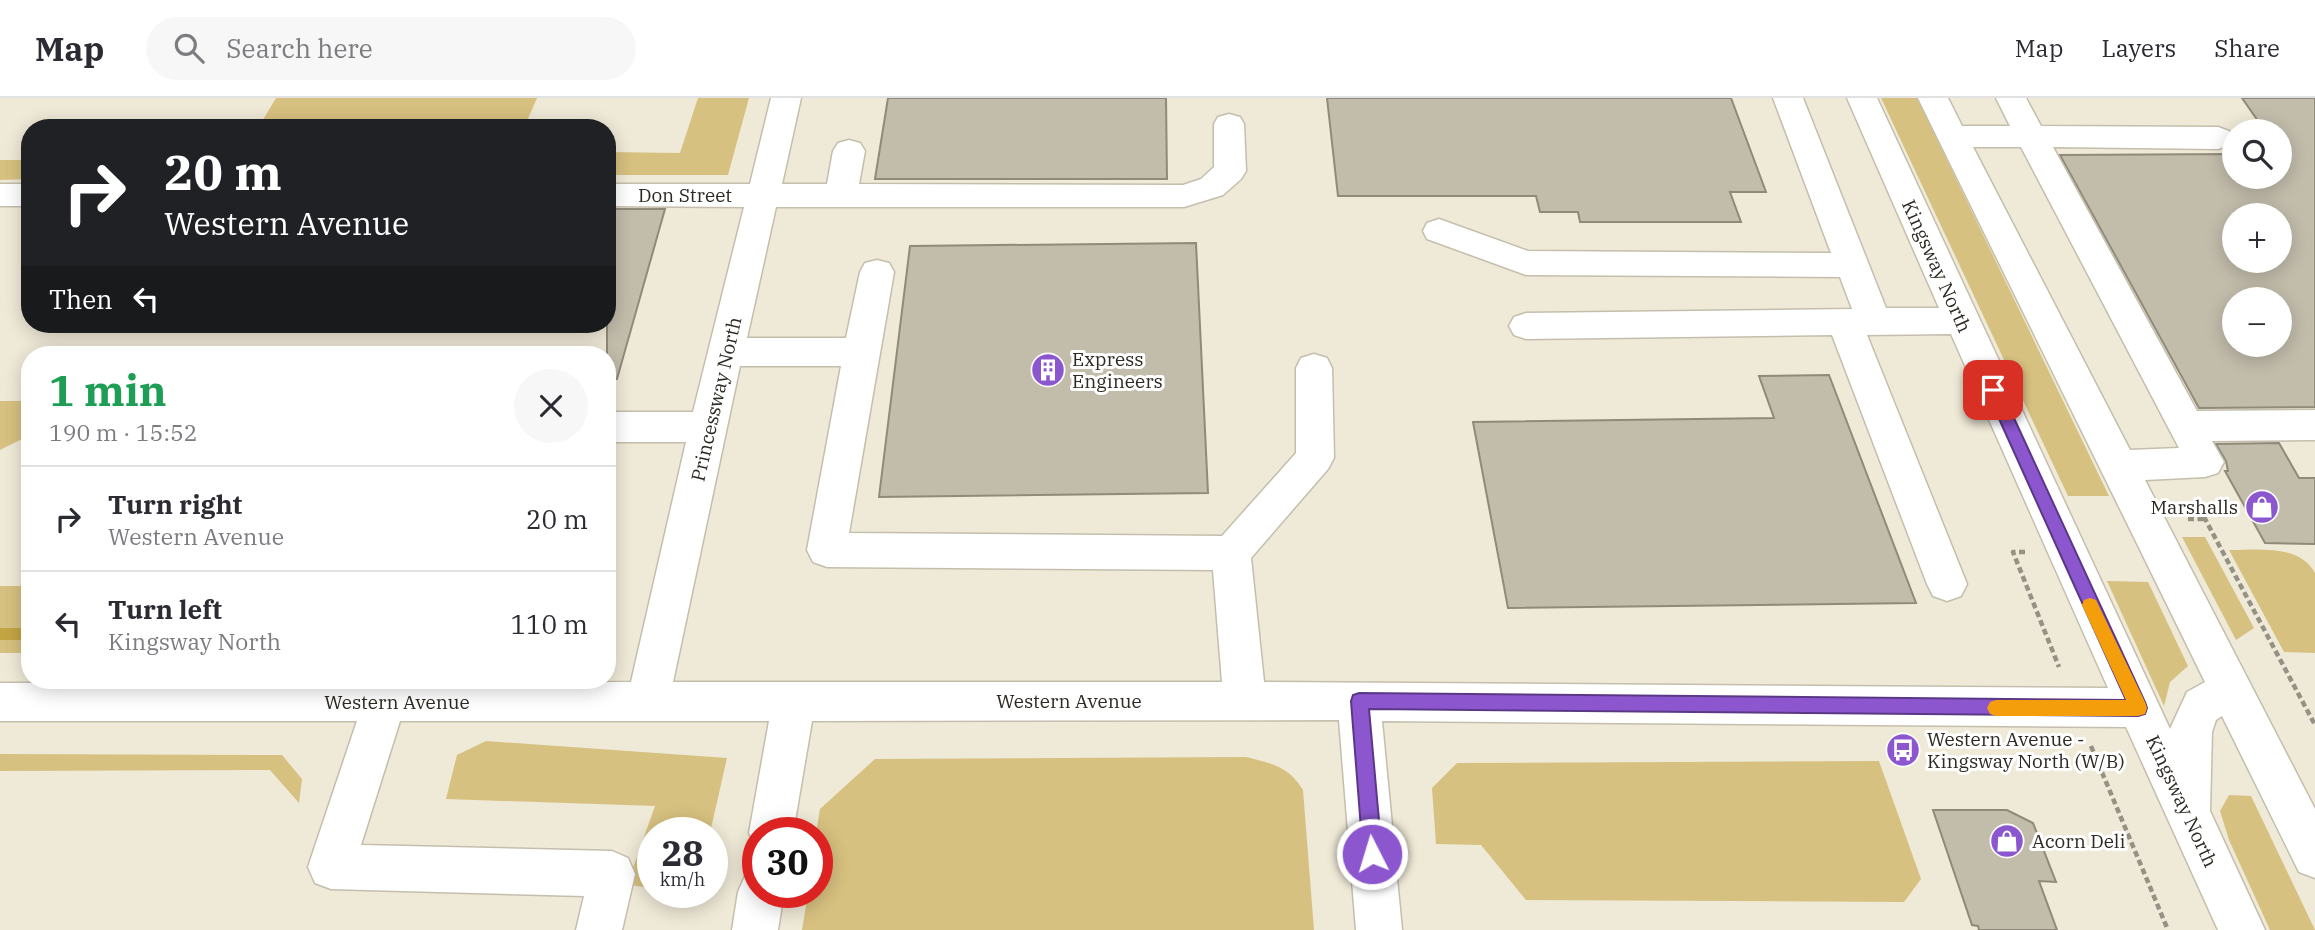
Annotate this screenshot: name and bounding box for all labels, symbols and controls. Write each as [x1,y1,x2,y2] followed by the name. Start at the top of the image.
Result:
[146,17,636,80] search box
[35,27,104,70] text: Map
[170,29,208,67] icon: search
[226,31,373,65] text: Search here
[2015,32,2063,64] text: Map
[2101,32,2176,64] text: Layers
[2214,32,2280,64] text: Share
[2222,119,2292,357] map controls
[2222,119,2292,189] button: search
[164,140,282,203] text: 20 m
[49,147,140,238] icon: right
[638,183,732,207] street label: Don Street
[1897,196,1977,336] street label: Kingsway North
[164,202,409,244] text: Western Avenue
[2222,203,2292,273] button: +
[127,280,165,318] icon: left
[49,282,113,316] text: Then
[2222,287,2292,357] button: −
[685,314,747,484] street label: Princessway North
[1072,347,1163,393] place label: Express Engineers
[1029,351,1067,389] building icon: Express Engineers
[1963,360,2023,420] pin
[49,363,167,418] text: 1 min
[514,369,588,443] button: close
[1974,371,2012,409] icon: arrive
[49,417,198,447] text: 190 m · 15:52
[108,487,242,521] text: Turn right
[2243,488,2281,526] shop icon: Marshalls
[2150,495,2238,519] place label: Marshalls
[49,500,87,538] icon: right
[526,502,588,536] text: 20 m
[108,521,284,551] text: Western Avenue
[108,592,222,626] text: Turn left
[49,605,87,643] icon: left
[510,607,588,641] text: 110 m
[108,626,281,656] text: Kingsway North
[996,689,1142,713] street label: Western Avenue
[324,690,470,714] street label: Western Avenue
[1927,727,2125,773] place label: Western Avenue - Kingsway North (W/B)
[1884,731,1922,769] bus stop icon: Western Avenue - Kingsway North (W/B)
[2141,731,2223,871] street label: Kingsway North
[742,817,833,908] speed limit sign: 30
[1335,817,1409,891] position arrow
[1988,822,2026,860] shop icon: Acorn Deli
[2032,829,2126,853] place label: Acorn Deli
[661,830,704,876] text: 28
[660,868,705,891] text: km/h

